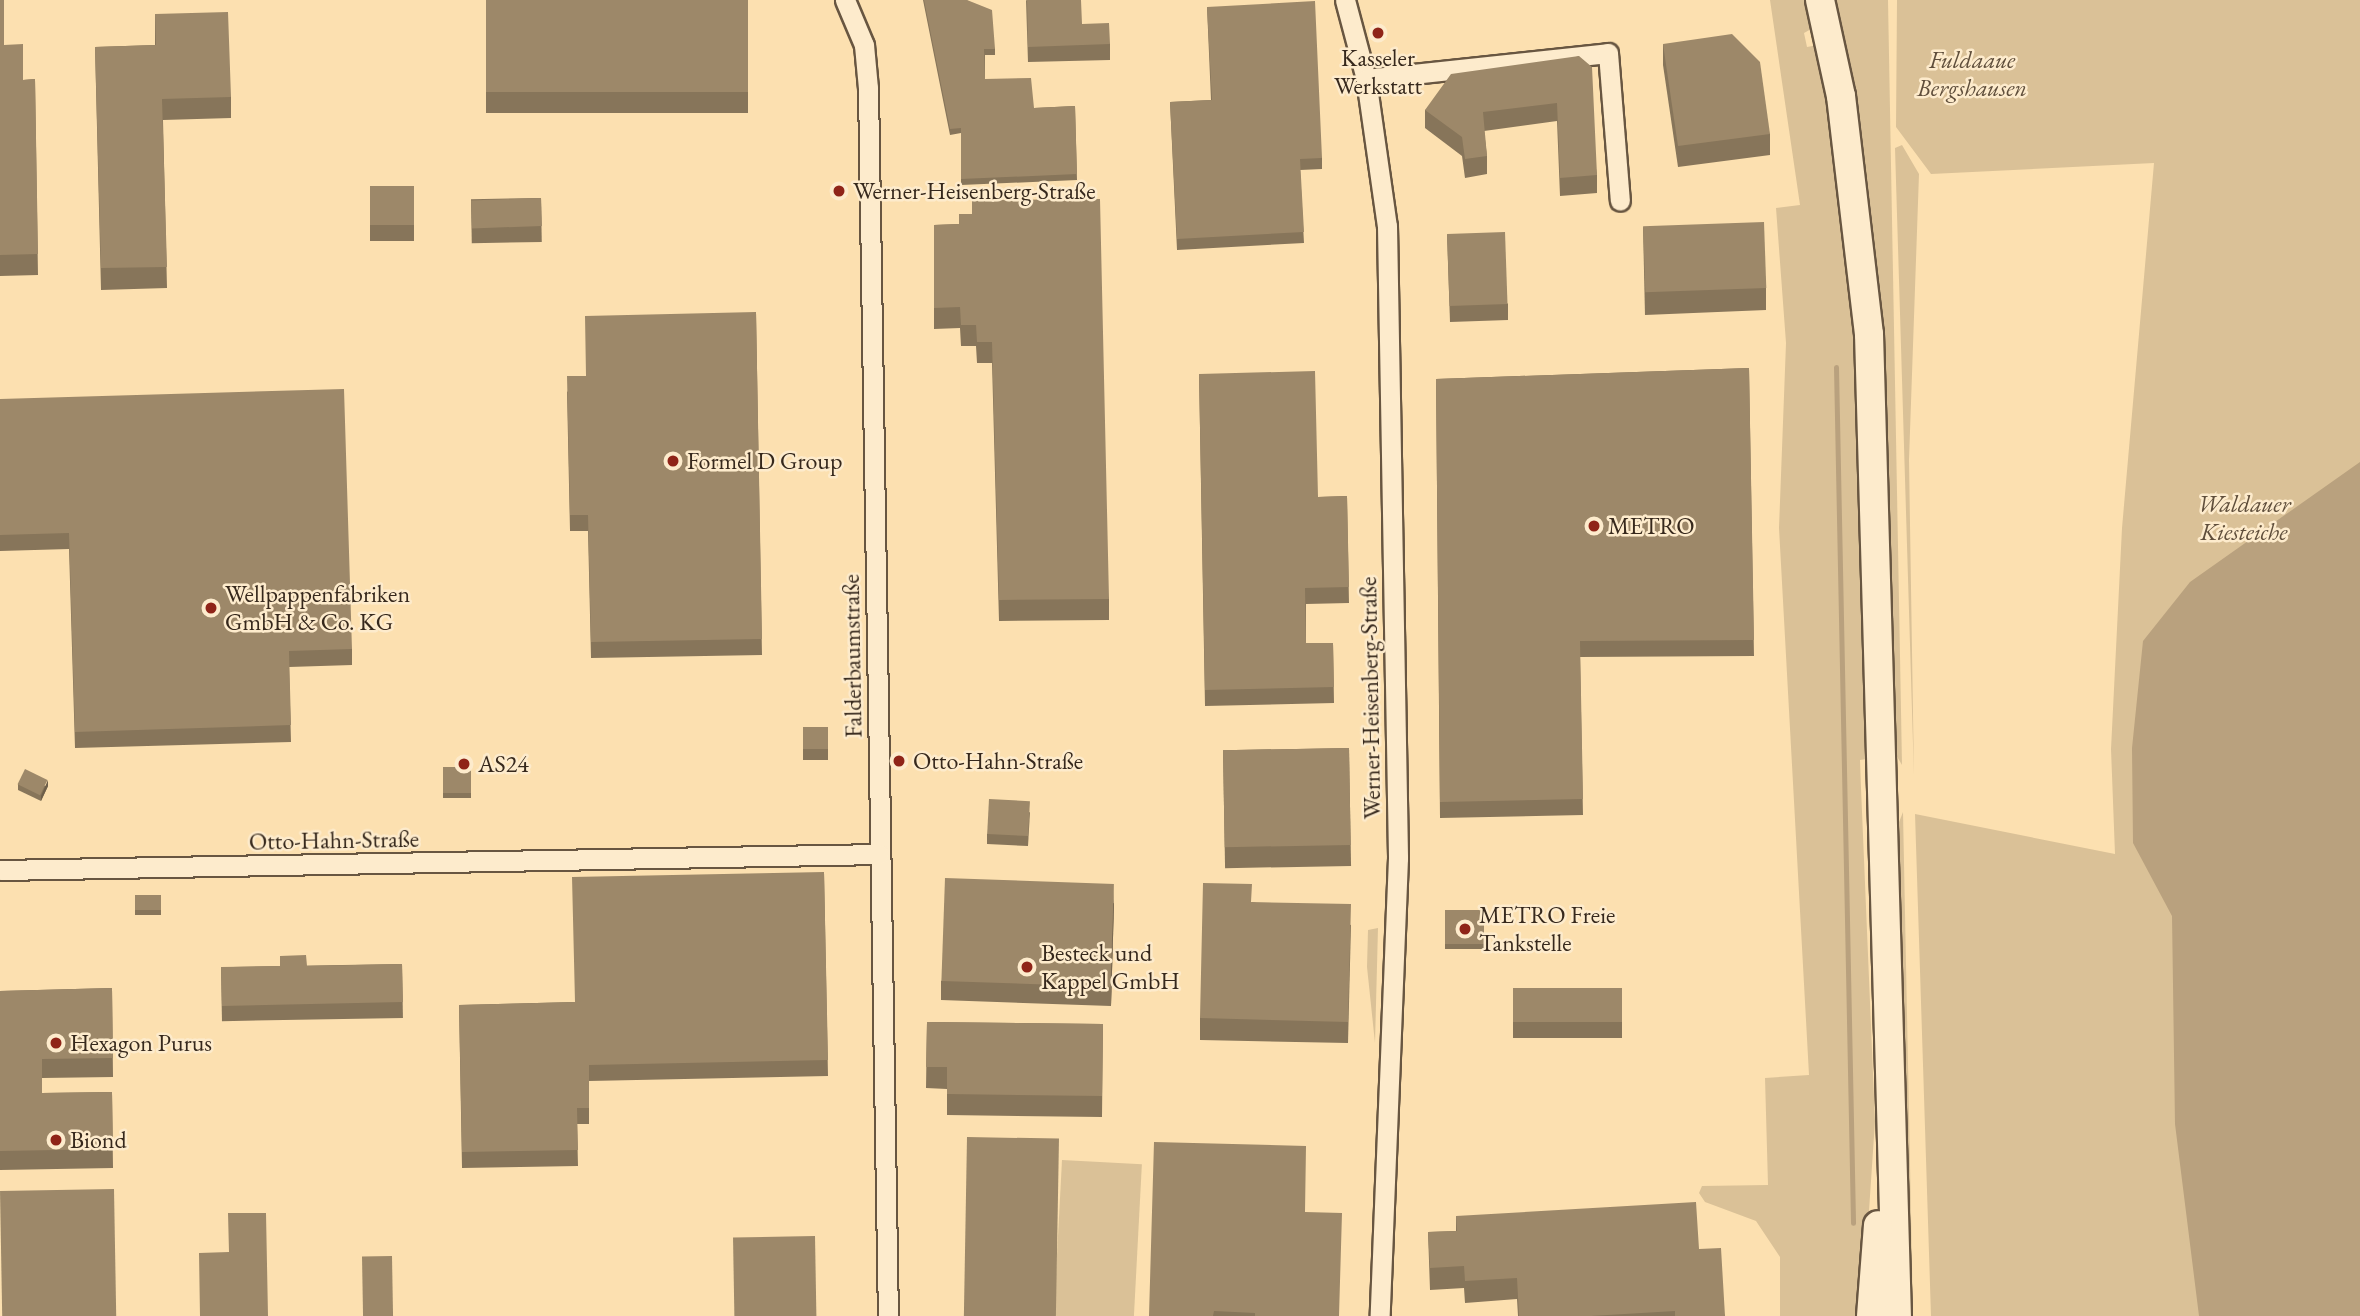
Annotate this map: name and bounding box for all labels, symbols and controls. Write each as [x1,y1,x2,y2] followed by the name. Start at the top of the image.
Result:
[1370,25,1386,41] marker: Kasseler Werkstatt
[1334,44,1422,100] place label: Kasseler Werkstatt
[1917,46,2027,102] park label: Fuldaaue Bergshausen
[853,177,1096,205] place label: Werner-Heisenberg-Straße
[831,183,847,199] marker: Werner-Heisenberg-Straße
[687,447,842,475] place label: Formel D Group
[665,453,681,469] marker: Formel D Group
[2197,490,2291,546] park label: Waldauer Kiesteiche
[1608,512,1695,540] place label: METRO
[1586,518,1602,534] marker: METRO
[836,574,868,738] street label: Falderbaumstraße
[1353,576,1387,820] street label: Werner-Heisenberg-Straße
[225,580,410,636] place label: Wellpappenfabriken GmbH & Co. KG
[203,600,219,616] marker: Wellpappenfabriken GmbH & Co. KG
[913,747,1083,775] place label: Otto-Hahn-Straße
[478,750,529,778] place label: AS24
[891,753,907,769] marker: Otto-Hahn-Straße
[456,756,472,772] marker: AS24
[249,824,419,856] street label: Otto-Hahn-Straße
[1479,901,1615,957] place label: METRO Freie Tankstelle
[1457,921,1473,937] marker: METRO Freie Tankstelle
[1041,939,1180,995] place label: Besteck und Kappel GmbH
[1019,959,1035,975] marker: Besteck und Kappel GmbH
[70,1029,212,1057] place label: Hexagon Purus
[48,1035,64,1051] marker: Hexagon Purus
[70,1126,127,1154] place label: Biond
[48,1132,64,1148] marker: Biond

